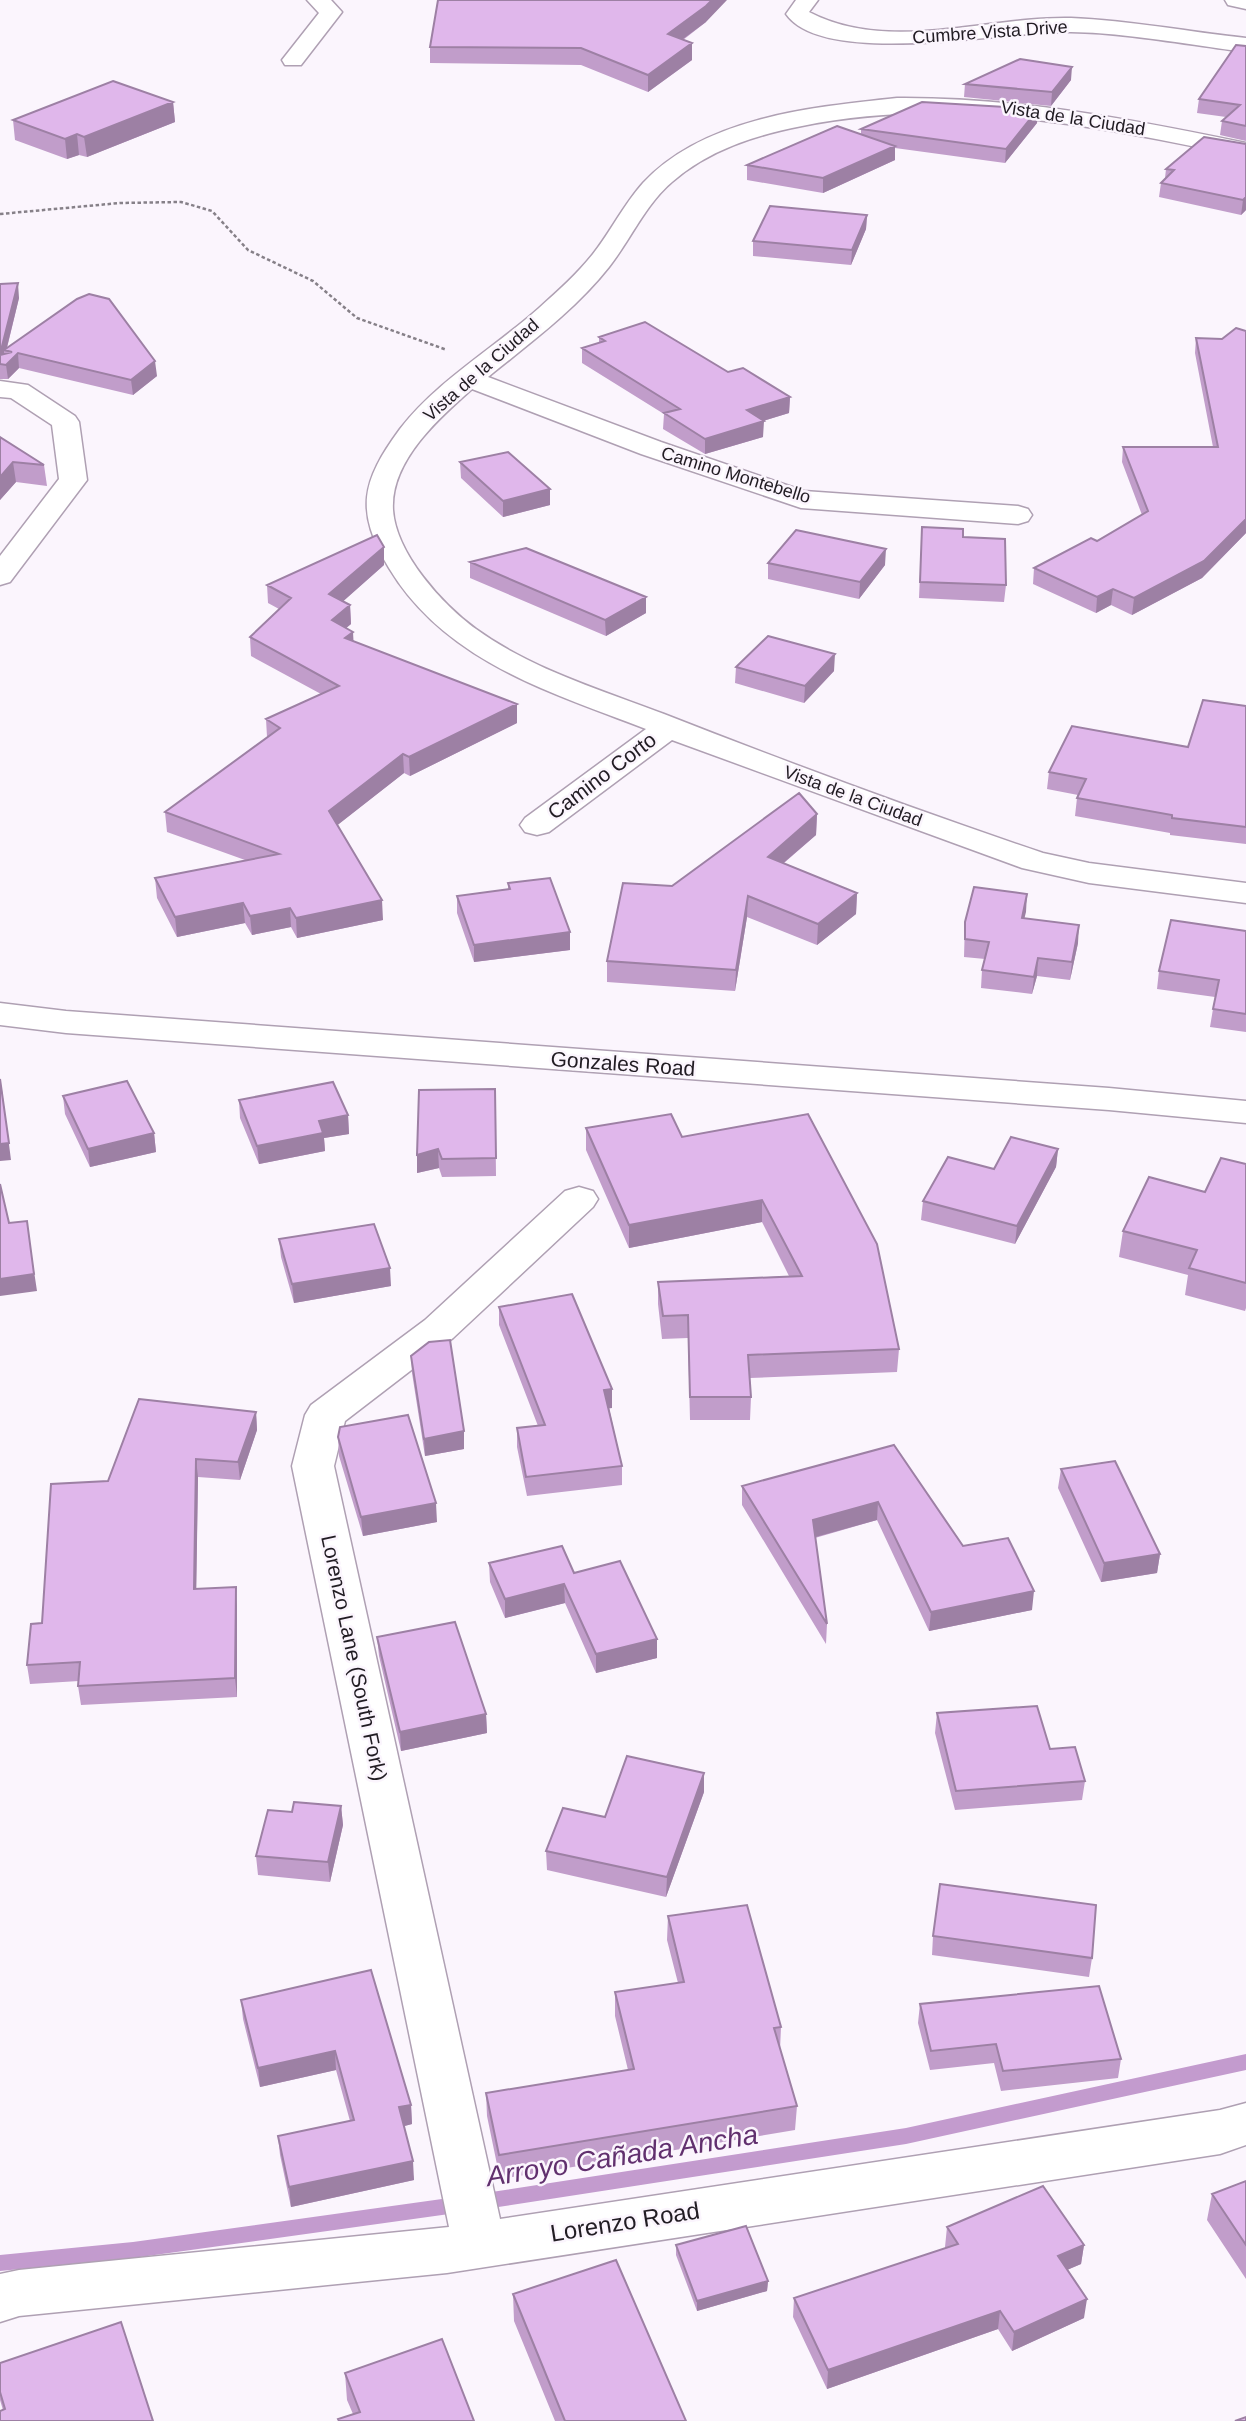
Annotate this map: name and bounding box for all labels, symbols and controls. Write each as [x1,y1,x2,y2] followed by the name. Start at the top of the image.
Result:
[912,17,1068,47] street label: Cumbre Vista Drive
[999,97,1147,139] street label: Vista de la Ciudad
[419,315,543,425] street label: Vista de la Ciudad
[659,443,813,507] street label: Camino Montebello
[543,727,660,824] street label: Camino Corto
[781,762,925,830] street label: Vista de la Ciudad
[550,1047,696,1080] street label: Gonzales Road
[317,1533,392,1783] street label: Lorenzo Lane (South Fork)
[482,2119,760,2193] water label: Arroyo Cañada Ancha
[548,2196,701,2247] street label: Lorenzo Road

